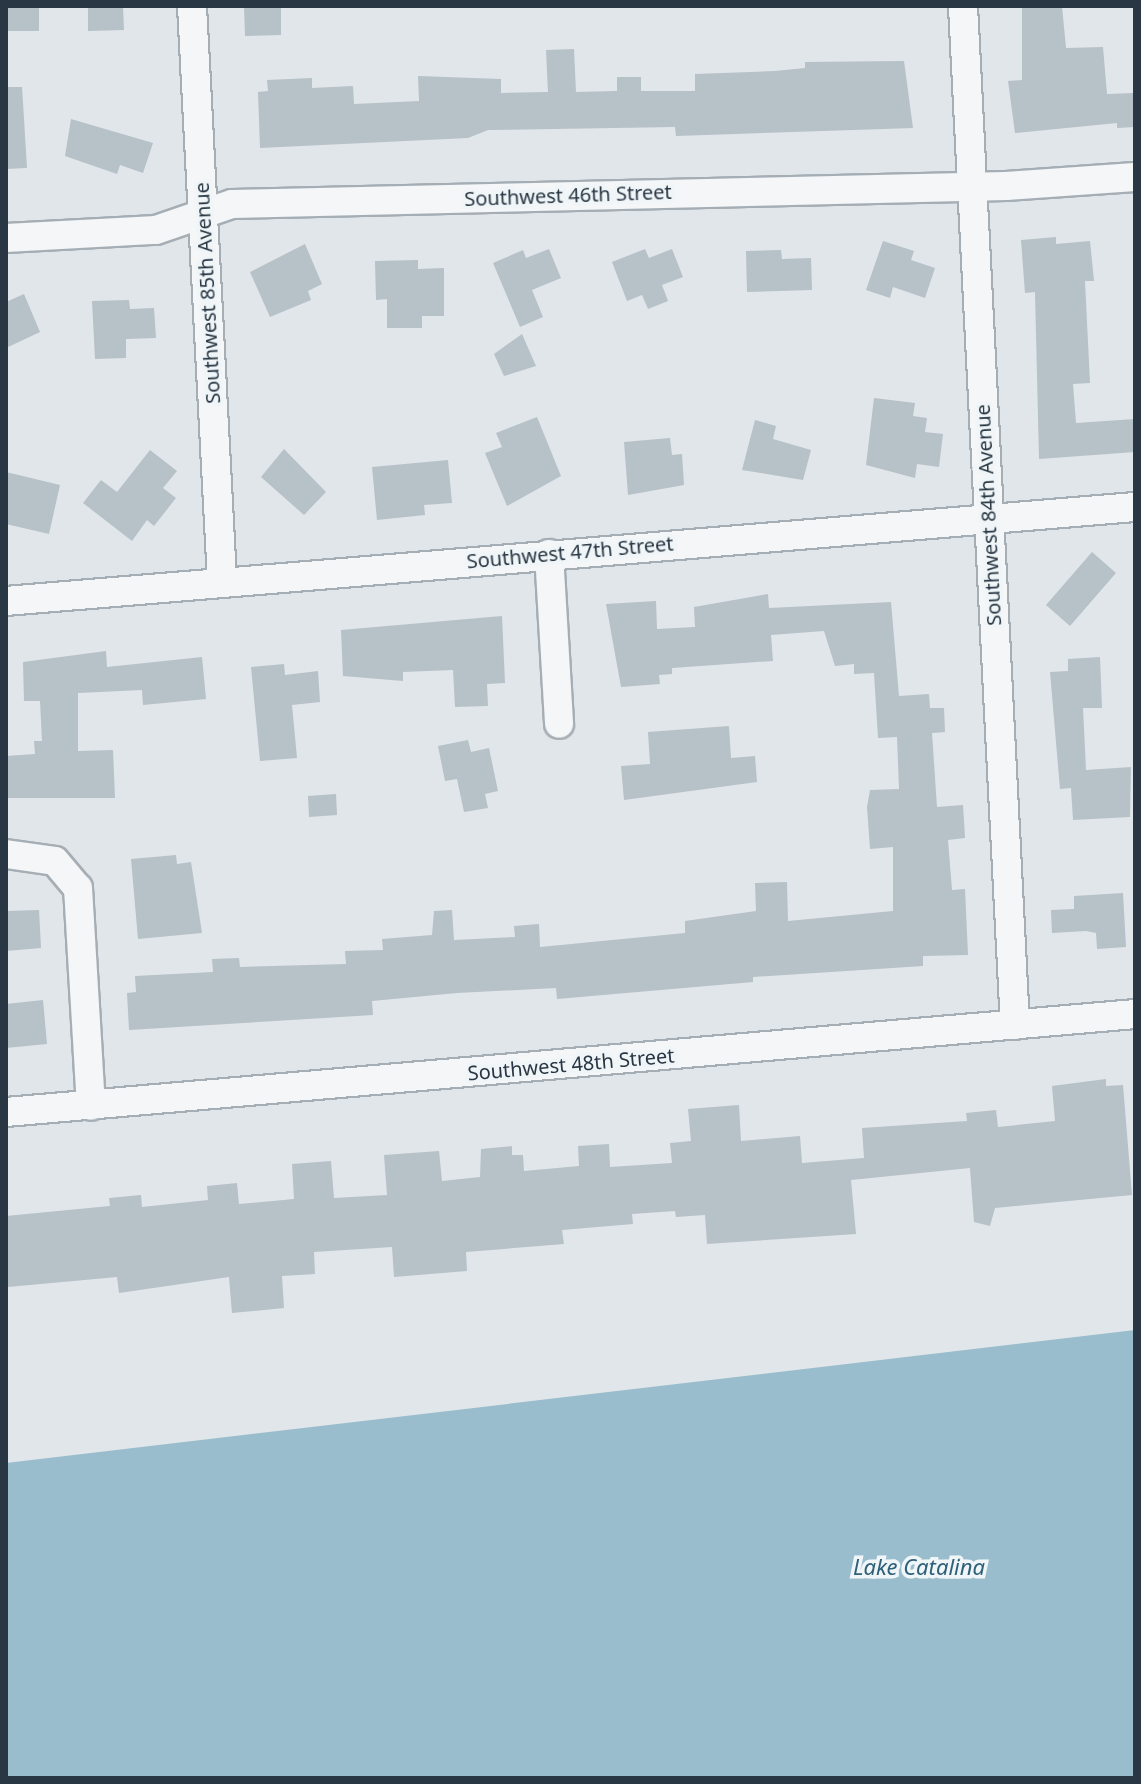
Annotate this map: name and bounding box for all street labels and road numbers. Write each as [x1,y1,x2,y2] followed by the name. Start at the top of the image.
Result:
[464,179,672,211] street label: Southwest 46th Street
[189,182,225,404] street label: Southwest 85th Avenue
[970,404,1006,626] street label: Southwest 84th Avenue
[466,531,674,573] street label: Southwest 47th Street
[467,1043,675,1085] street label: Southwest 48th Street

